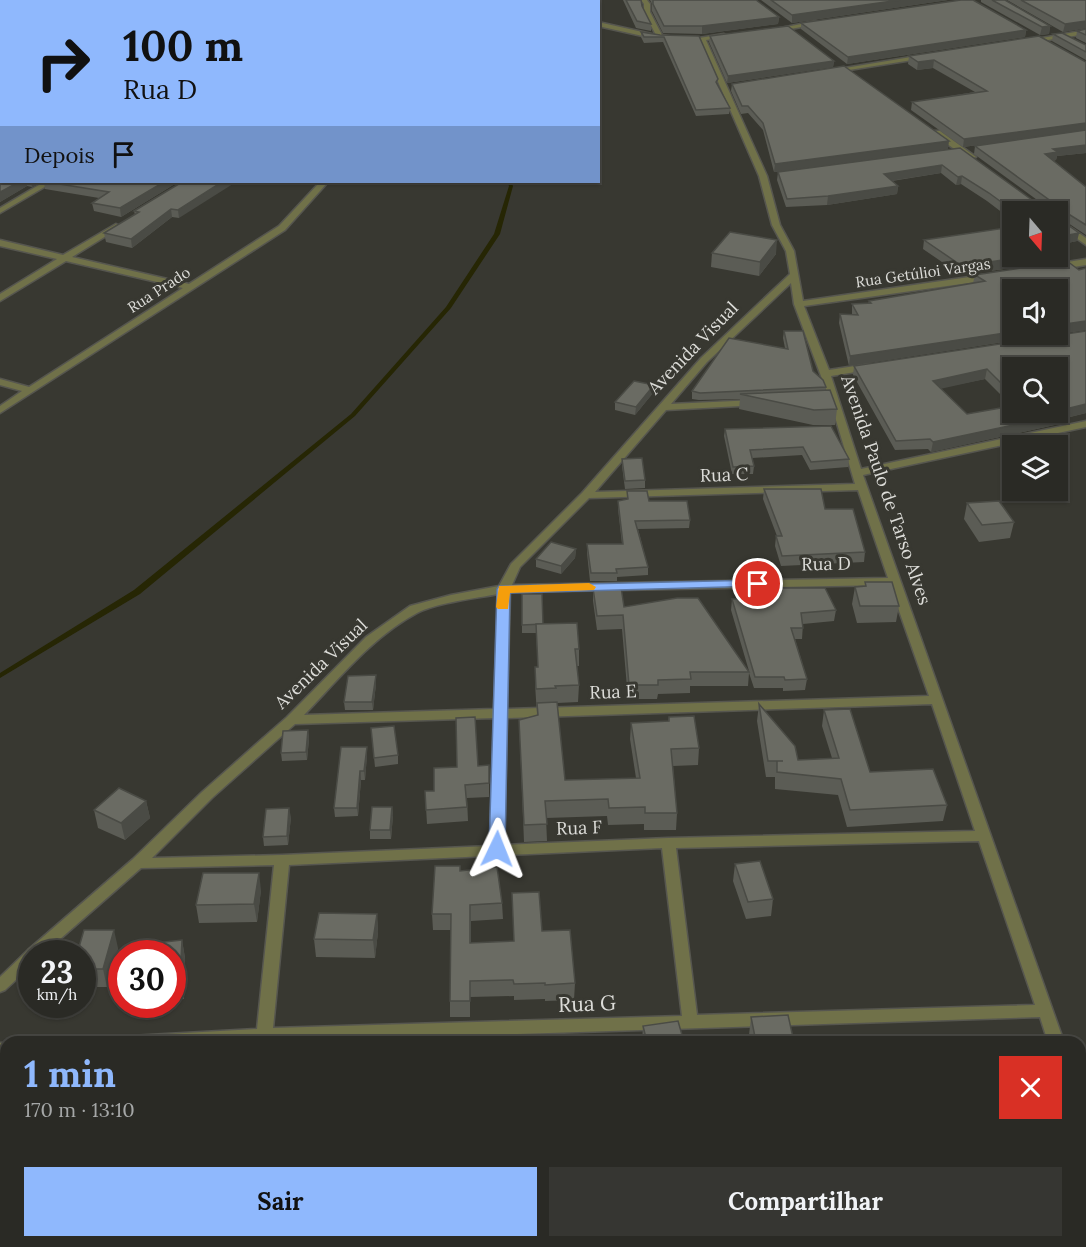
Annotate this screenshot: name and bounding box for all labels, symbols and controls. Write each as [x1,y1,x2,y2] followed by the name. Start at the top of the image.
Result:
[123,19,243,73] text: 100 m
[24,24,102,102] icon: right
[123,72,197,106] text: Rua D
[107,138,140,171] icon: arrive
[24,141,95,169] text: Depois
[1002,201,1068,267] north arrow
[1002,201,1068,501] map controls
[854,254,992,291] street label: Rua Getúlioi Vargas
[124,262,194,317] street label: Rua Prado
[1002,279,1068,345] button: sound
[642,296,743,400] street label: Avenida Visual
[1002,357,1068,423] button: search
[836,371,937,608] street label: Avenida Paulo de Tarso Alves
[1002,435,1068,501] button: layers
[699,462,749,487] street label: Rua C
[801,552,851,575] street label: Rua D
[732,558,783,609] pin
[741,567,774,600] icon: arrive
[269,614,372,714] street label: Avenida Visual
[589,679,637,704] street label: Rua E
[556,815,602,840] street label: Rua F
[465,817,529,881] position arrow
[108,940,186,1018] speed limit sign: 30
[41,953,73,991] text: 23
[37,985,77,1004] text: km/h
[557,989,616,1018] street label: Rua G
[24,1051,116,1097] text: 1 min
[999,1056,1062,1119] button: close
[24,1097,135,1122] text: 170 m · 13:10
[24,1167,537,1236] button: Sair
[549,1167,1062,1236] button: Compartilhar

